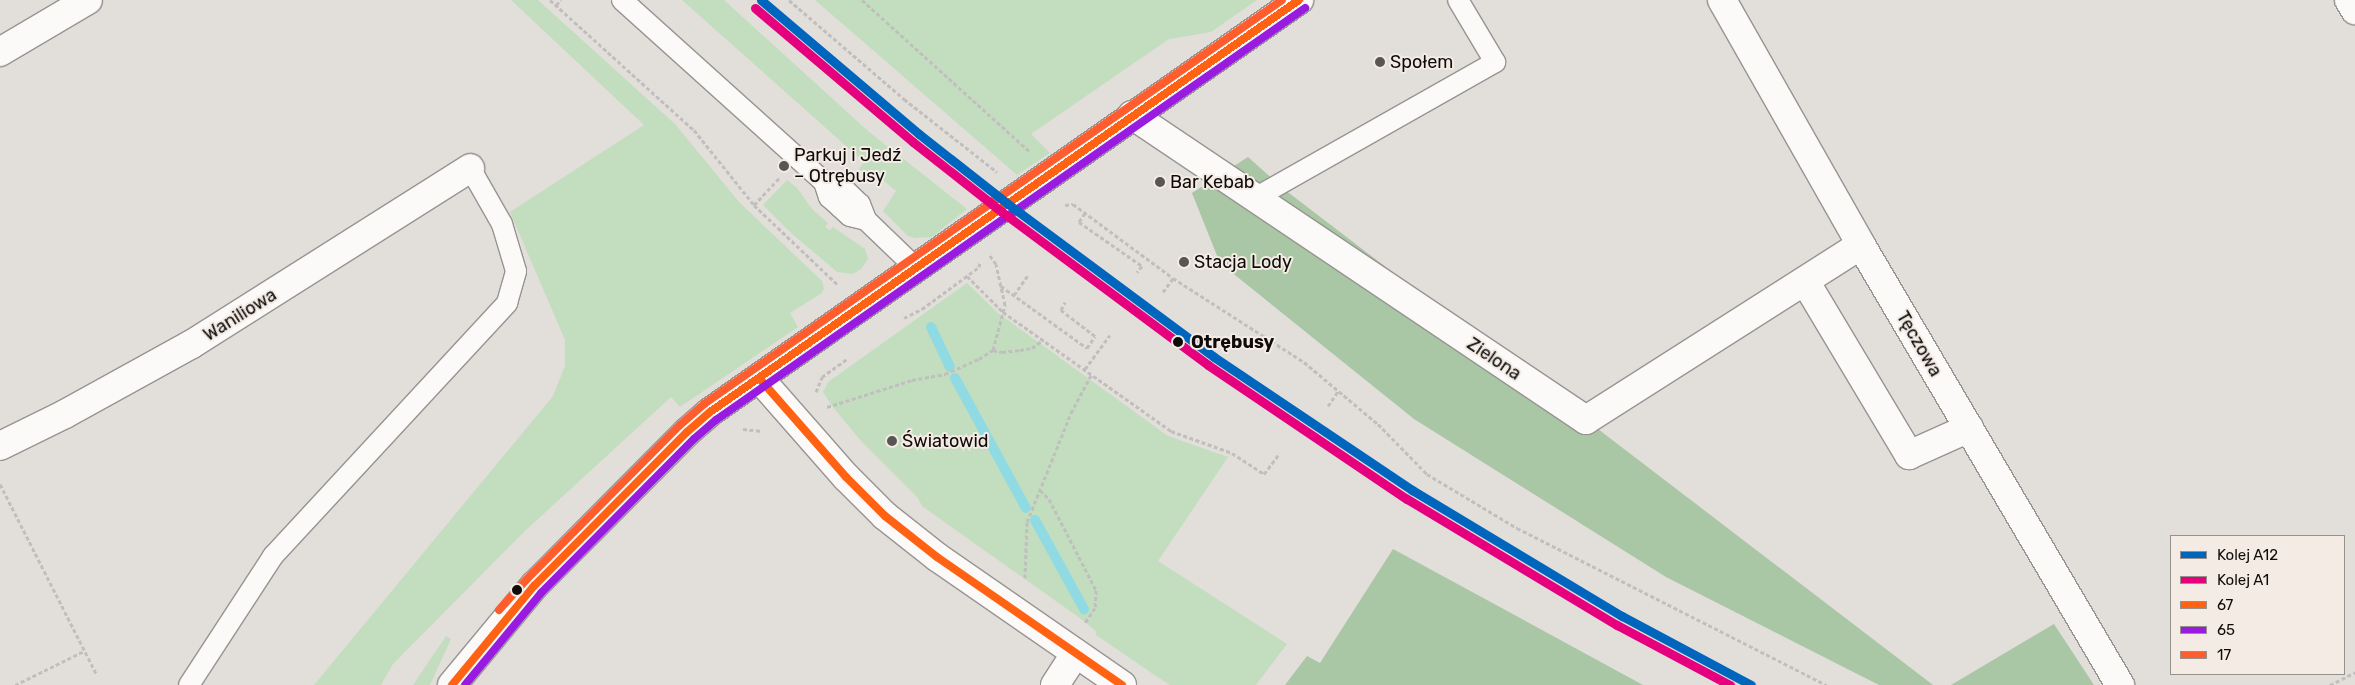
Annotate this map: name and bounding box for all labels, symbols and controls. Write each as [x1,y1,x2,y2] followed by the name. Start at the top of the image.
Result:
[1390,51,1453,73] place label: Społem
[1374,56,1386,68] marker: Społem
[794,145,901,188] place label: Parkuj i Jedź – Otrębusy
[778,160,790,172] marker: Parkuj i Jedź – Otrębusy
[1170,171,1255,193] place label: Bar Kebab
[1154,176,1166,188] marker: Bar Kebab
[1194,251,1292,273] place label: Stacja Lody
[1178,256,1190,268] marker: Stacja Lody
[199,284,281,346] street label: Waniliowa
[1892,307,1946,381] street label: Tęczowa
[1191,331,1274,353] place label: Otrębusy
[1169,333,1187,351] marker: Otrębusy
[1463,333,1525,385] street label: Zielona
[902,430,988,452] place label: Światowid
[886,435,898,447] marker: Światowid
[2170,535,2345,675] legend
[2217,546,2278,564] text: Kolej A12
[2217,571,2269,589] text: Kolej A1
[512,585,522,595] unlabelled marker
[2217,596,2233,614] text: 67
[2217,621,2235,639] text: 65
[2217,646,2231,664] text: 17

